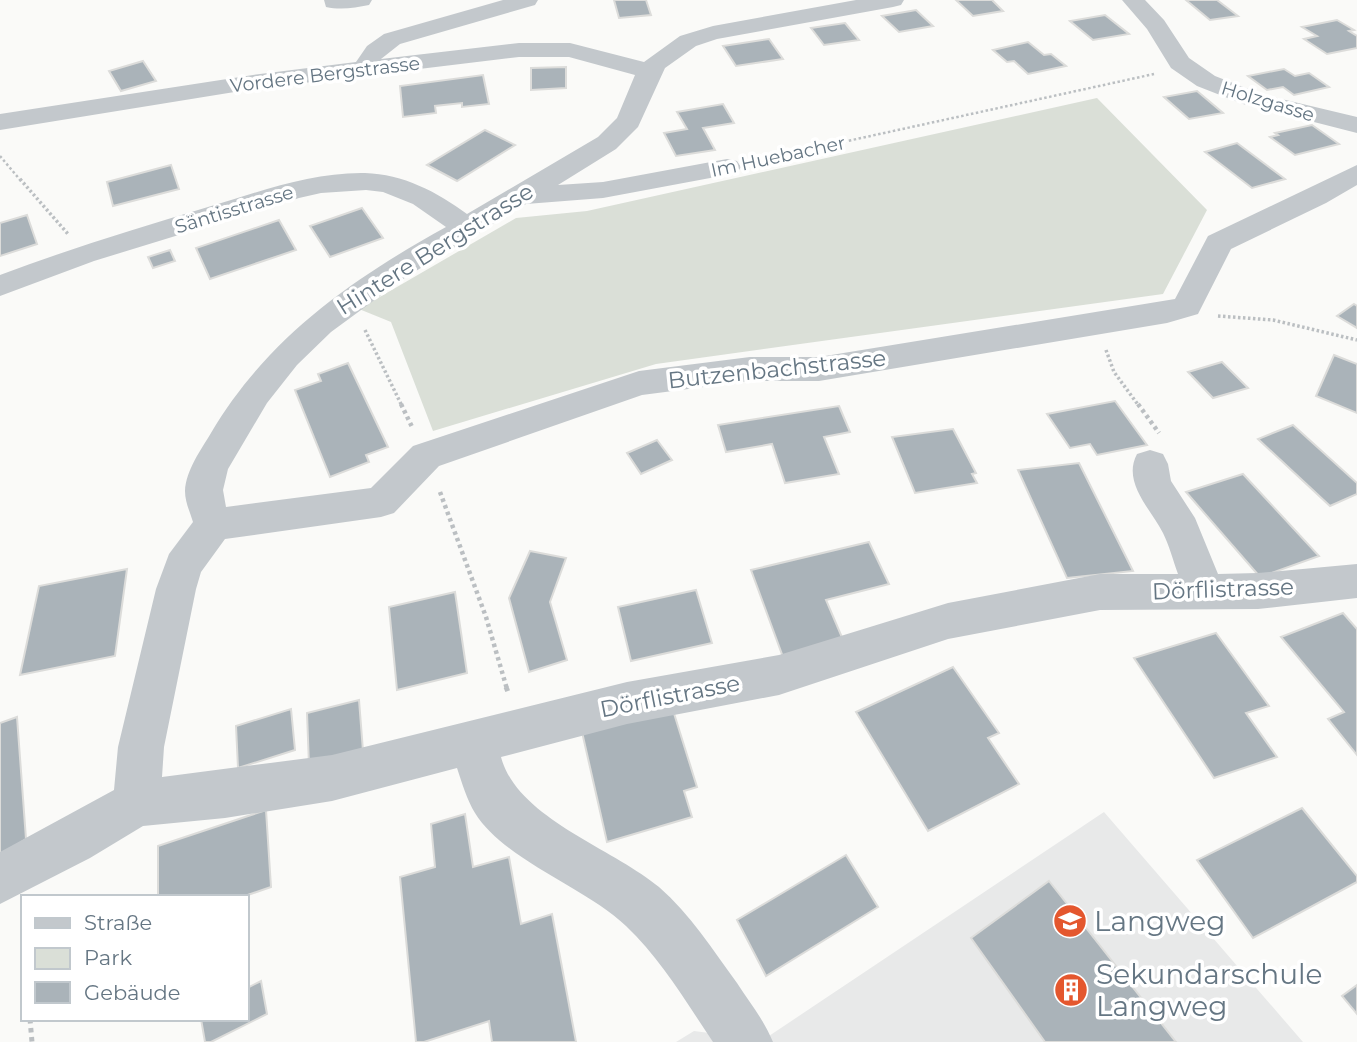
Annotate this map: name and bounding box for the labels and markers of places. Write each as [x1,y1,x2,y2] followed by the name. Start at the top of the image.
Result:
[1051,902,1089,940] school or university icon: Langweg
[1094,904,1225,938] place label: Langweg
[1096,957,1322,1023] place label: Sekundarschule Langweg
[1052,971,1090,1009] building icon: Sekundarschule Langweg

